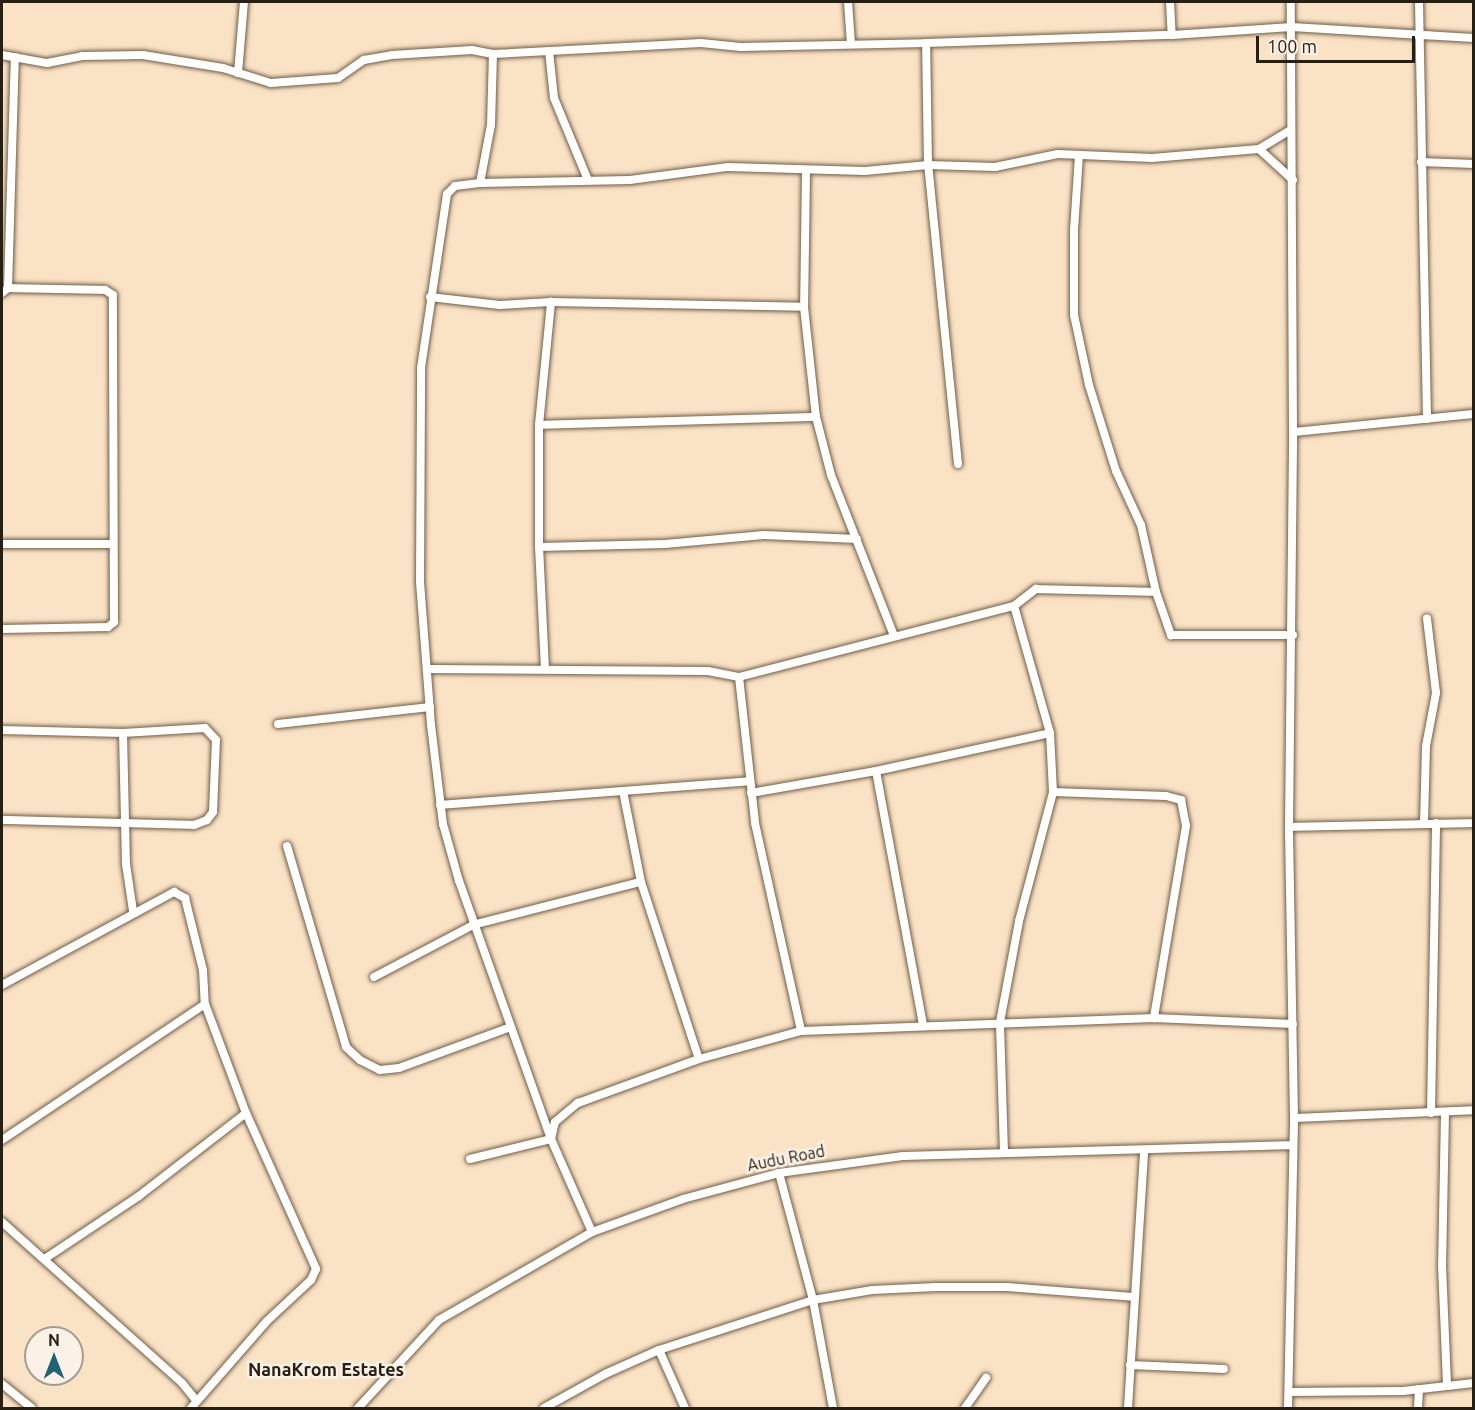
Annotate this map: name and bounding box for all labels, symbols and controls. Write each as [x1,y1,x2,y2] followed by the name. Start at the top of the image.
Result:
[1259,24,1418,62] scale bar
[1267,36,1317,56] text: 100 m
[746,1141,826,1175] street label: Audu Road
[24,1326,84,1386] north arrow
[48,1331,60,1349] text: N
[248,1358,404,1380] district label: NanaKrom Estates

